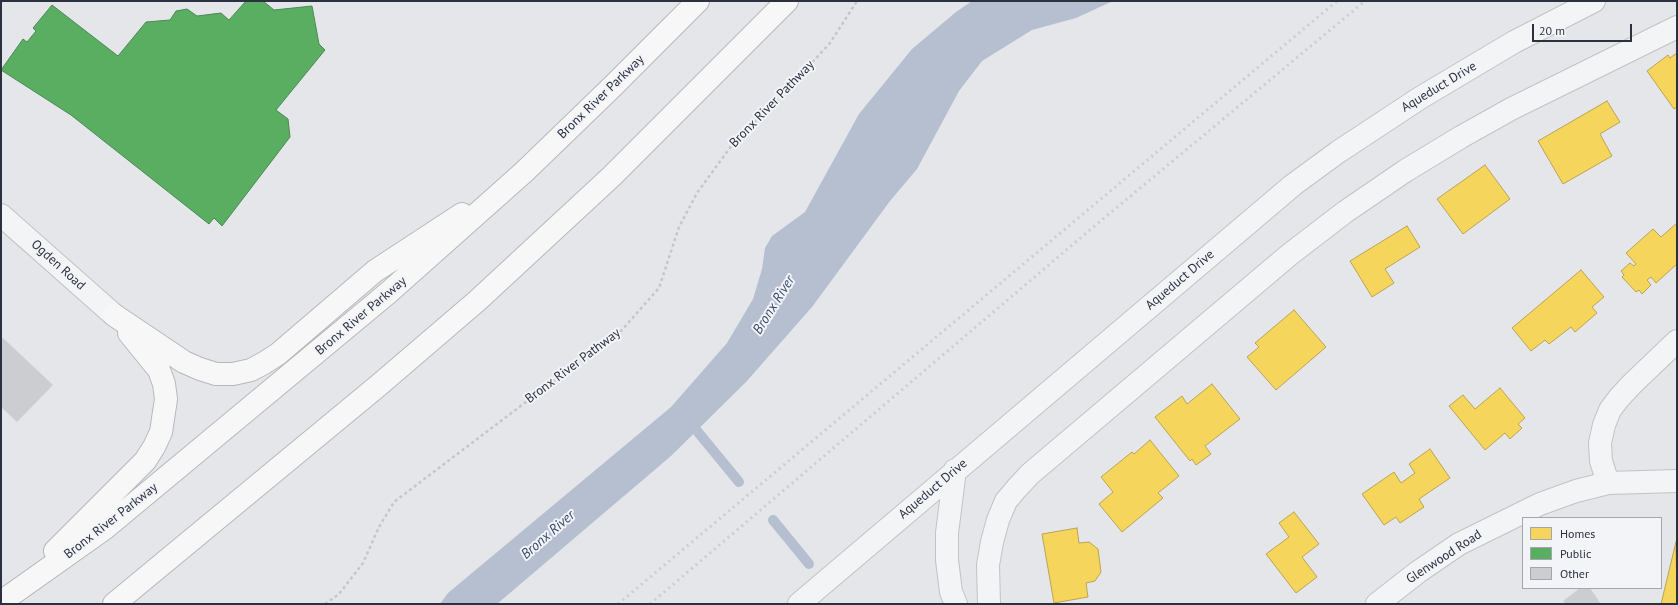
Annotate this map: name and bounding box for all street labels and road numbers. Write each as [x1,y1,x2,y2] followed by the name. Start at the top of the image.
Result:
[555,52,647,142] street label: Bronx River Parkway
[726,57,818,151] street label: Bronx River Pathway
[1399,58,1479,116] street label: Aqueduct Drive
[28,237,88,293] street label: Ogden Road
[1142,247,1218,313] street label: Aqueduct Drive
[312,273,410,359] street label: Bronx River Parkway
[522,325,624,407] street label: Bronx River Pathway
[895,456,971,522] street label: Aqueduct Drive
[61,480,161,562] street label: Bronx River Parkway
[1403,527,1485,587] street label: Glenwood Road

